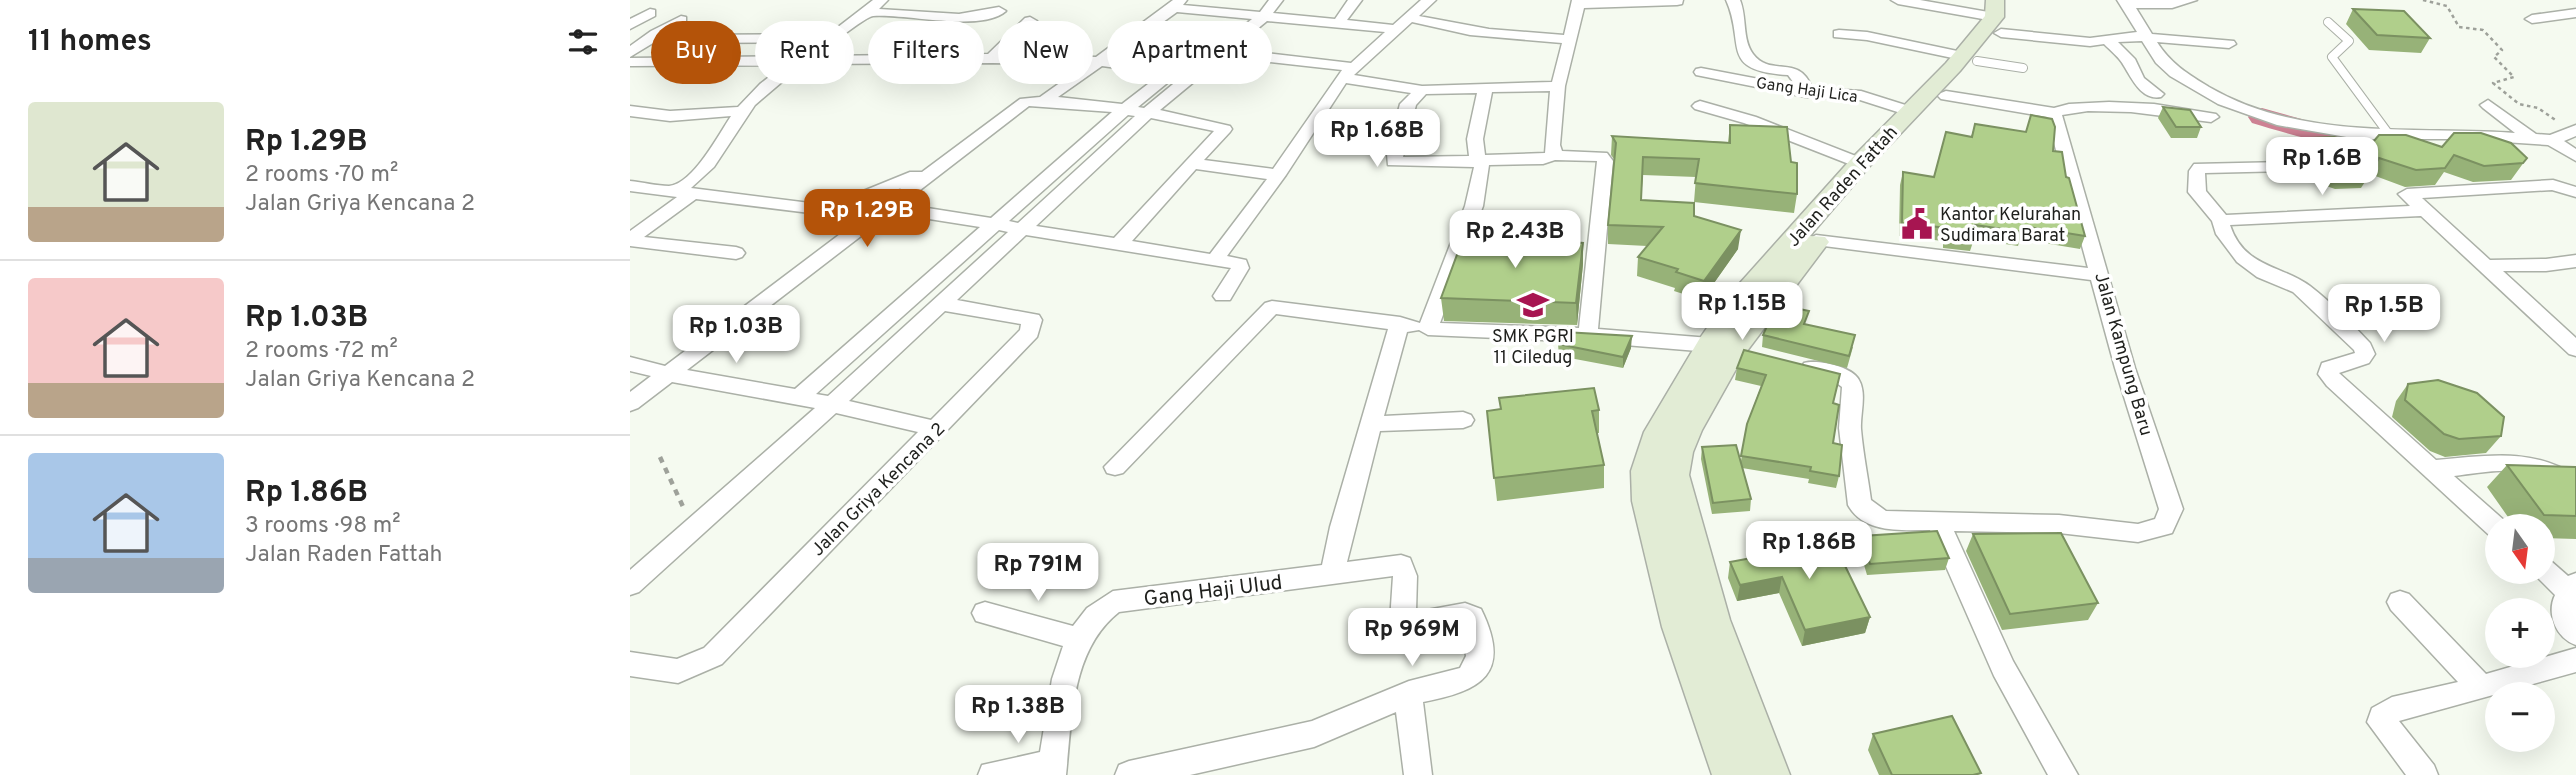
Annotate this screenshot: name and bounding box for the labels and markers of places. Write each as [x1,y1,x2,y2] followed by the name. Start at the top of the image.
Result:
[1305,110,1449,169] pin: Rp 1.68B
[2257,138,2387,197] pin: Rp 1.6B
[795,190,939,249] pin: Rp 1.29B
[1940,204,2081,248] place label: Kantor Kelurahan Sudimara Barat
[1900,207,1934,241] public building icon: Kantor Kelurahan Sudimara Barat
[1443,210,1587,270] pin: Rp 2.43B
[1670,282,1814,342] pin: Rp 1.15B
[2319,284,2449,344] pin: Rp 1.5B
[1516,288,1550,322] school or university icon: SMK PGRI 11 Ciledug
[664,306,808,365] pin: Rp 1.03B
[1492,326,1574,370] place label: SMK PGRI 11 Ciledug
[1737,522,1881,581] pin: Rp 1.86B
[973,544,1103,603] pin: Rp 791M
[1347,608,1477,668] pin: Rp 969M
[946,686,1090,745] pin: Rp 1.38B

